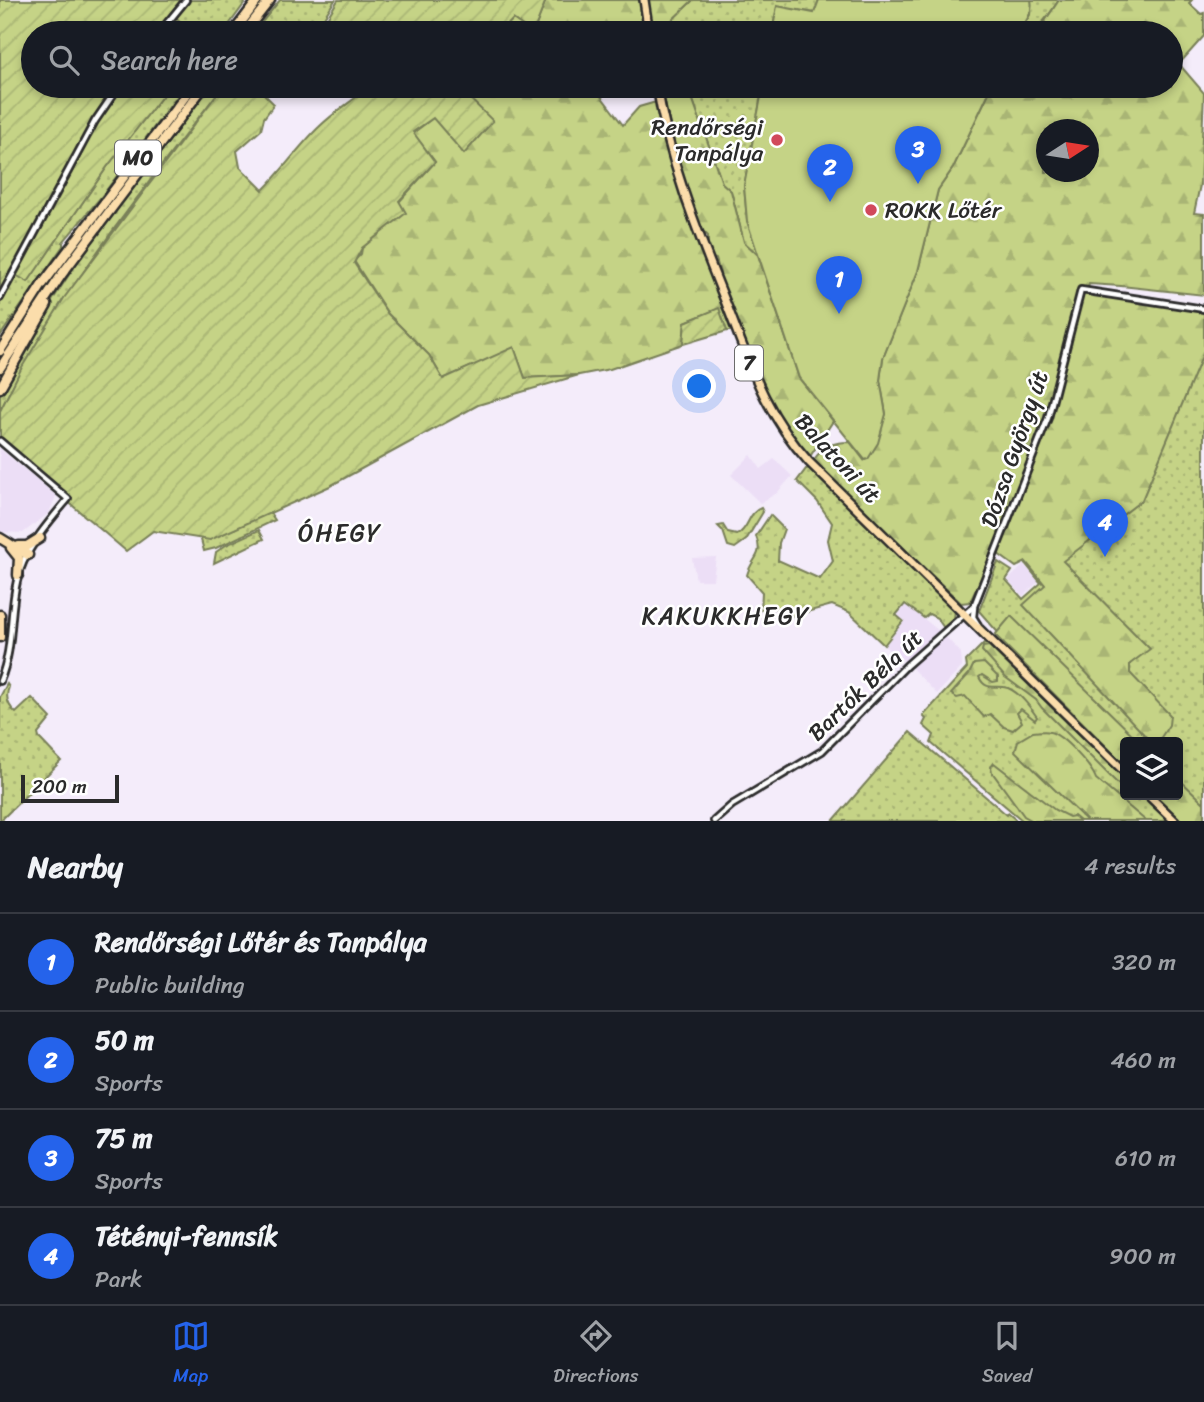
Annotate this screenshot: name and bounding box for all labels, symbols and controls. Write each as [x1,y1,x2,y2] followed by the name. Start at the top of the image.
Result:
[21,21,1183,98] search box
[101,37,238,83] text: Search here
[45,41,83,79] icon: search
[651,107,764,174] place label: Rendőrségi Tanpálya
[1036,119,1099,182] north arrow
[895,126,941,184] pin: 3
[769,132,785,148] marker: Rendőrségi Tanpálya
[115,140,161,176] road number: M0
[807,144,853,202] pin: 2
[885,190,1003,231] place label: ROKK Lőtér
[863,202,879,218] marker: ROKK Lőtér
[816,256,862,314] pin: 1
[735,346,763,380] road number: 7
[968,365,1060,533] street label: Dózsa György út
[682,369,716,403] your location
[784,403,891,514] street label: Balatoni út
[1082,499,1128,557] pin: 4
[298,512,382,554] district label: ÓHEGY
[642,595,810,637] district label: KAKUKKHEGY
[798,619,933,752] street label: Bartók Béla út
[1120,737,1183,800] map controls
[1120,737,1183,800] button: layers
[32,770,87,803] text: 200 m
[21,772,119,804] scale bar
[28,840,123,894] text: Nearby
[1084,846,1176,887] text: 4 results
[95,919,427,965] text: Rendőrségi Lőtér és Tanpálya
[46,942,56,983] text: 1
[1112,942,1176,983] text: 320 m
[95,965,245,1006] text: Public building
[95,1017,154,1063] text: 50 m
[44,1040,58,1081] text: 2
[1110,1040,1176,1081] text: 460 m
[95,1063,163,1104] text: Sports
[95,1115,152,1161] text: 75 m
[45,1138,57,1179] text: 3
[1115,1138,1176,1179] text: 610 m
[95,1161,163,1202] text: Sports
[95,1213,278,1259] text: Tétényi-fennsík
[44,1236,58,1277] text: 4
[1109,1236,1176,1277] text: 900 m
[95,1259,142,1300] text: Park
[172,1317,210,1392] tab: Map
[553,1317,639,1392] tab: Directions
[982,1317,1032,1392] tab: Saved

